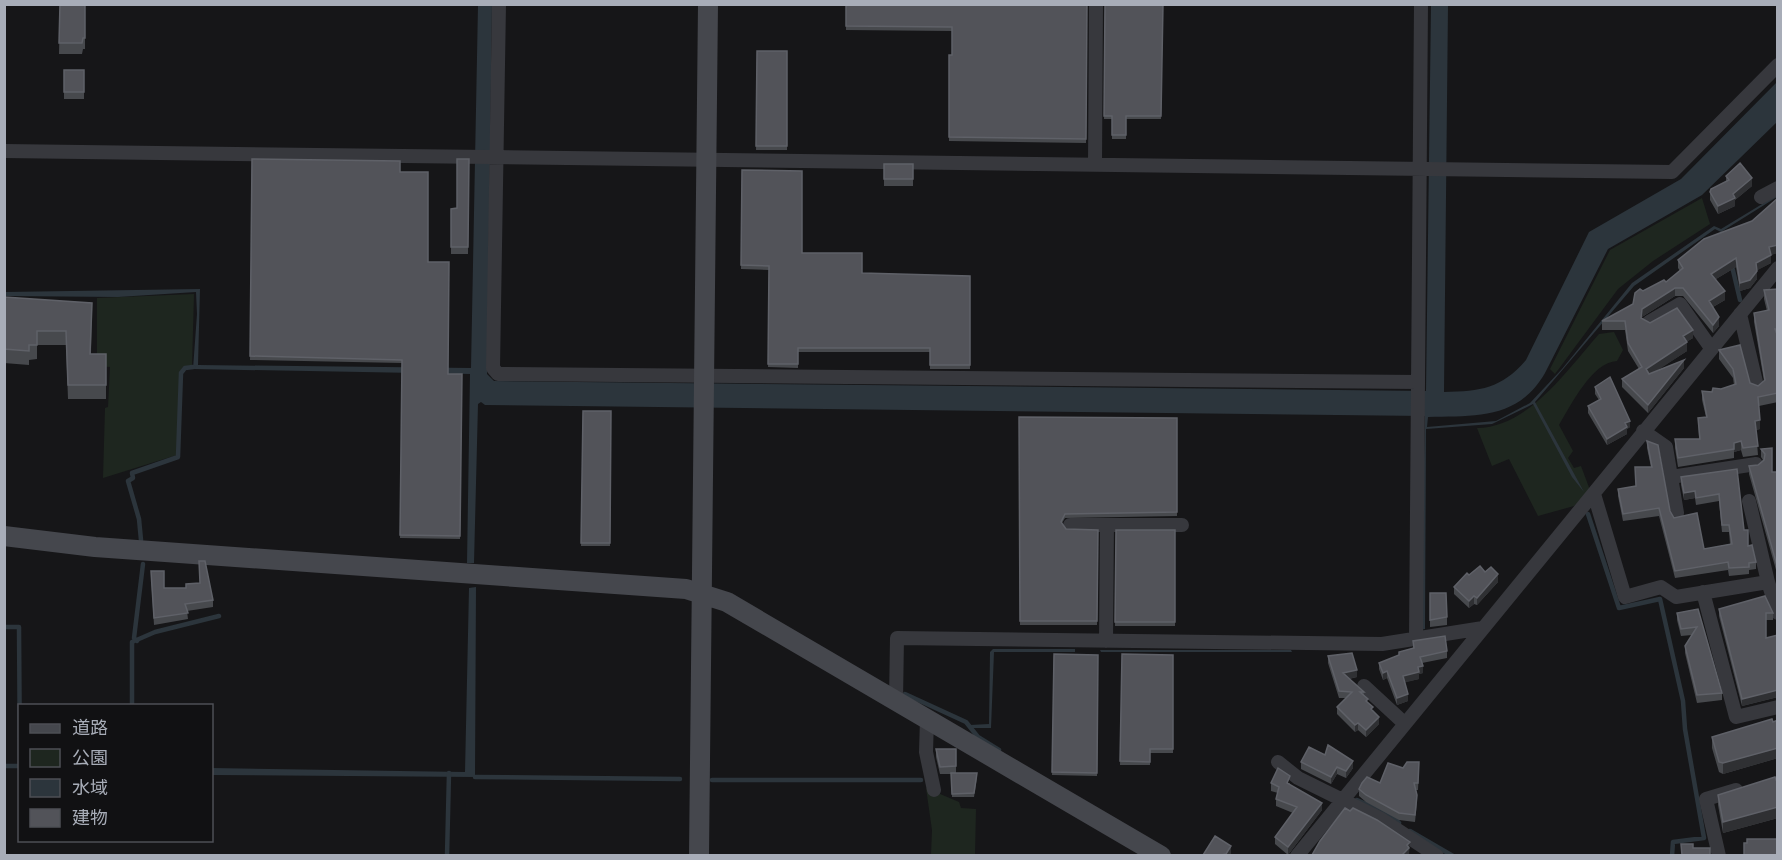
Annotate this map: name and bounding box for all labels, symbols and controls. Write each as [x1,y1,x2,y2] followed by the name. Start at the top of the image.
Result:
[18,704,213,842] legend
[72,715,108,740] text: 道路
[72,745,108,770] text: 公園
[72,775,108,800] text: 水域
[72,805,108,830] text: 建物

